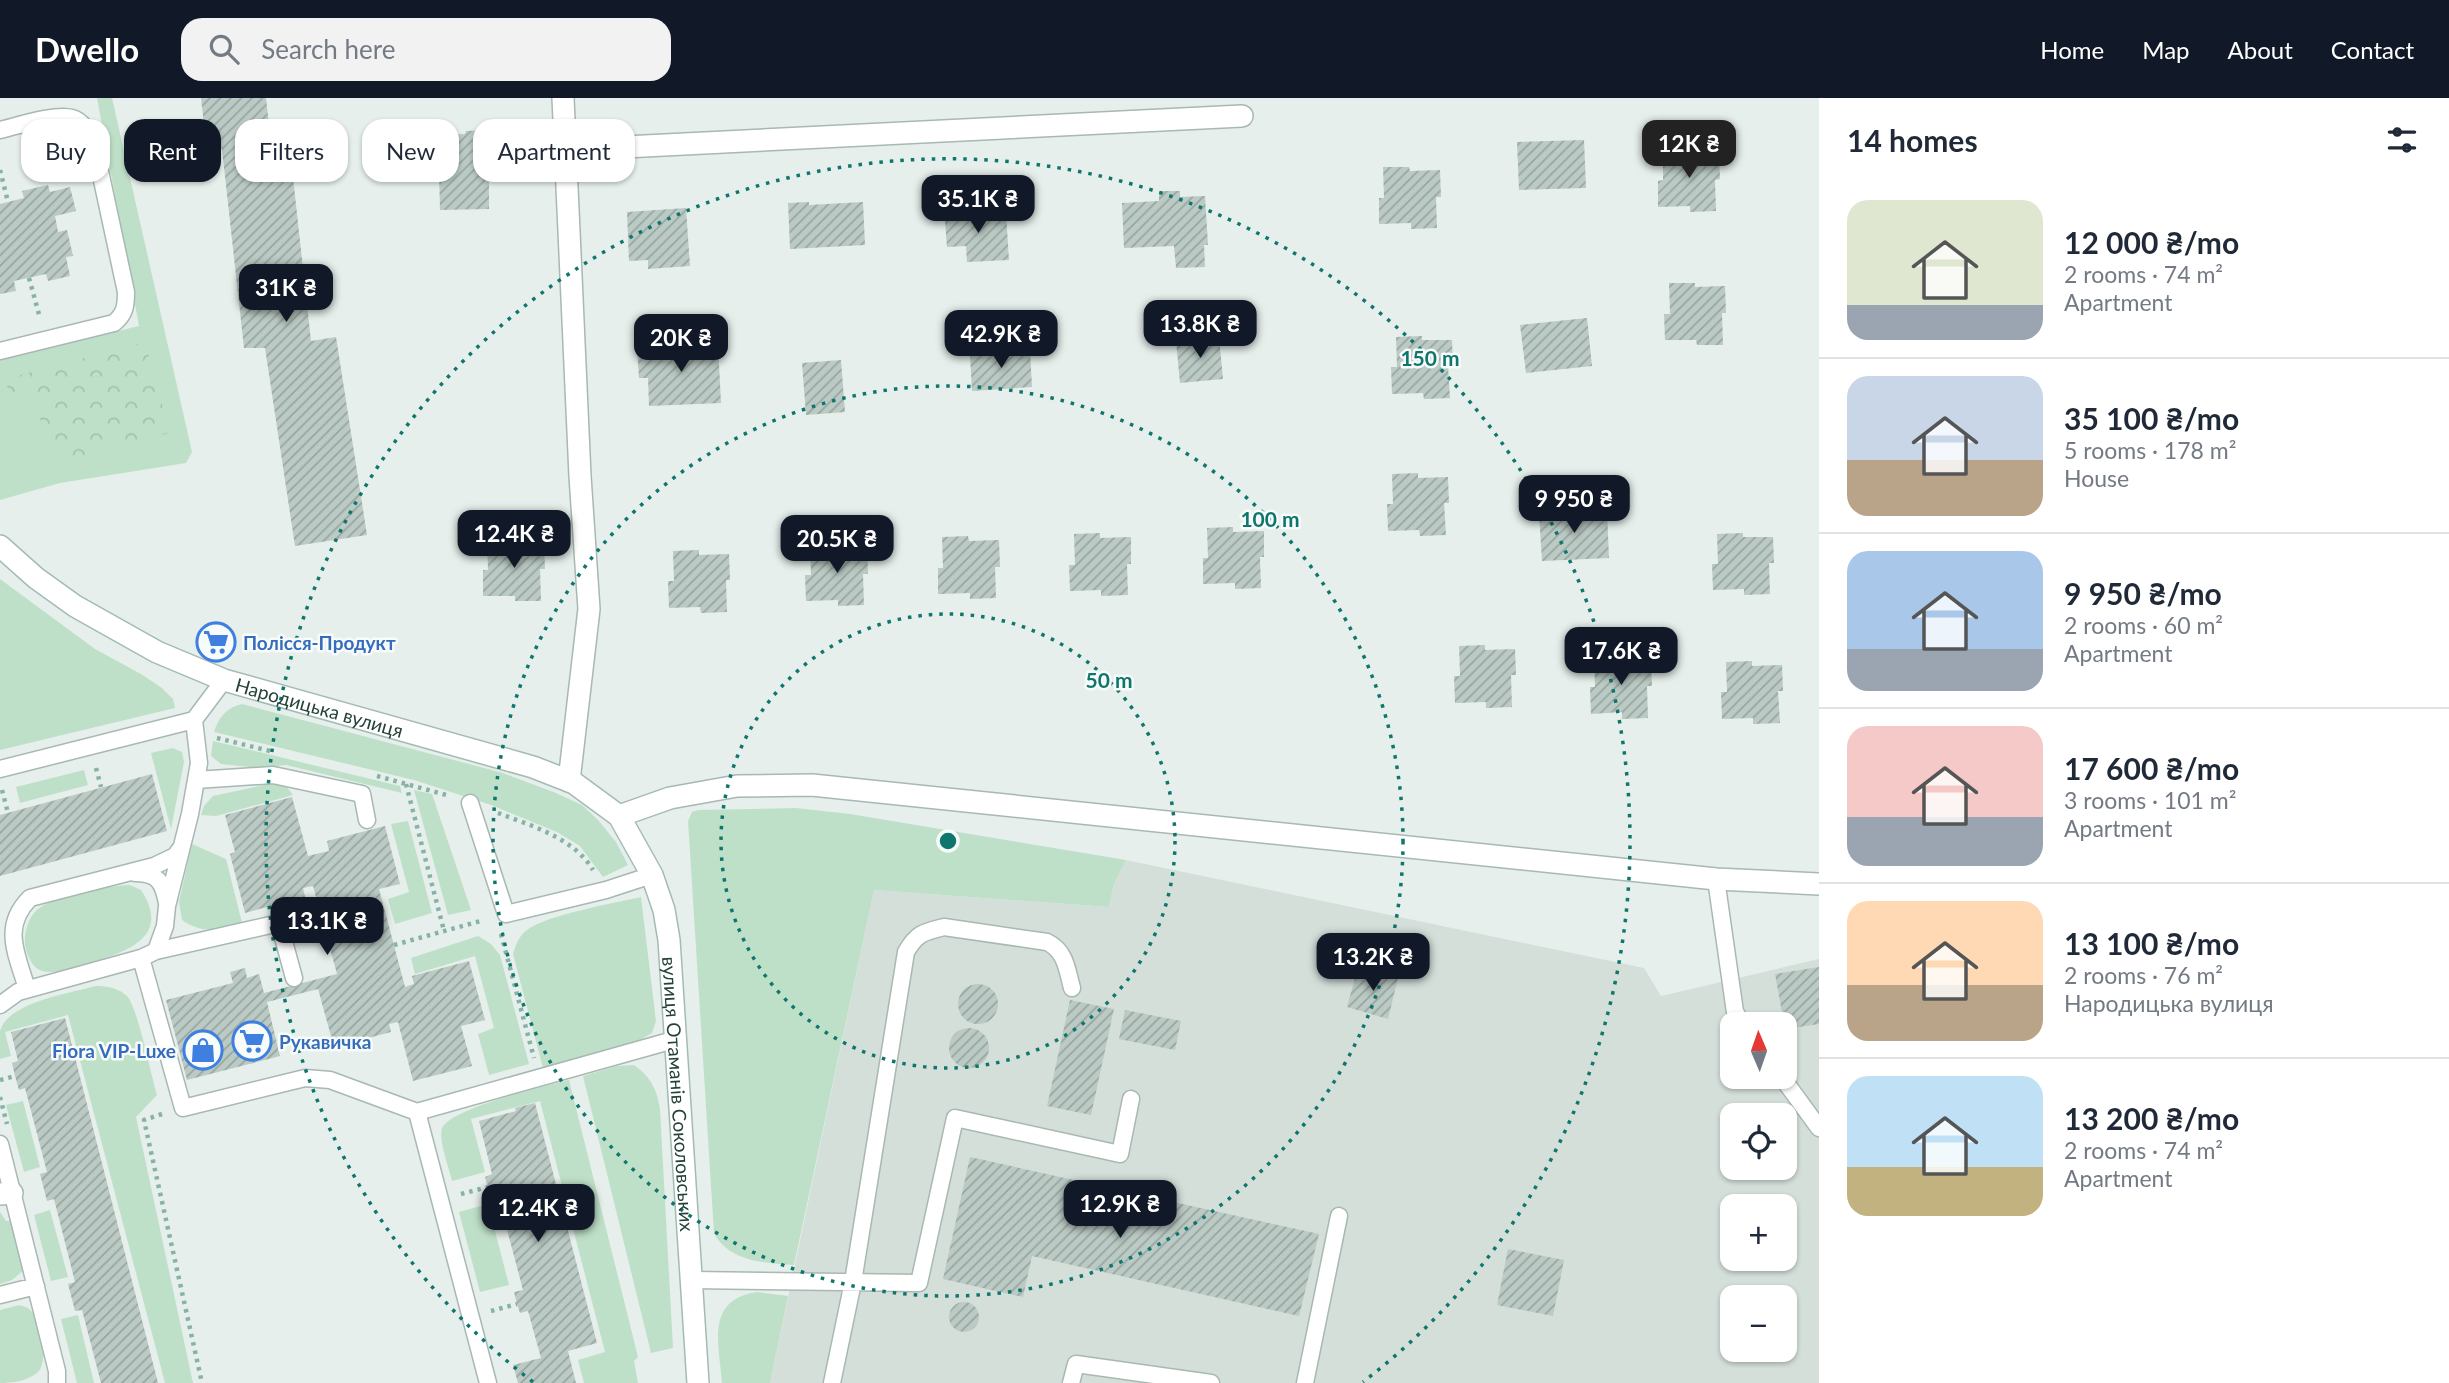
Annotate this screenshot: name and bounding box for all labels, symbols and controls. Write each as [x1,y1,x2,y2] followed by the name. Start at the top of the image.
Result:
[181,18,671,81] search box
[35,29,139,69] text: Dwello
[205,30,243,68] icon: search
[261,33,395,65] text: Search here
[2040,35,2104,64] text: Home
[2142,35,2190,64] text: Map
[2228,35,2293,64] text: About
[2331,35,2414,64] text: Contact
[21,119,110,182] chip: Buy
[124,119,221,182] chip: Rent
[235,119,348,182] chip: Filters
[362,119,459,182] chip: New
[473,119,635,182] chip: Apartment
[1640,120,1738,180] pin: 12K ₴
[2383,121,2421,159] icon: filters
[1847,122,1978,158] text: 14 homes
[1658,129,1720,157] text: 12K ₴
[913,176,1043,235] pin: 35.1K ₴
[938,184,1018,212] text: 35.1K ₴
[2064,224,2239,260] text: 12 000 ₴/mo
[1903,228,1987,312] icon: home
[2064,260,2223,288] text: 2 rooms · 74 m²
[237,264,335,324] pin: 31K ₴
[255,273,317,301] text: 31K ₴
[2064,288,2172,316] text: Apartment
[1135,300,1265,360] pin: 13.8K ₴
[1160,309,1240,337] text: 13.8K ₴
[936,310,1066,370] pin: 42.9K ₴
[632,314,730,374] pin: 20K ₴
[961,319,1041,347] text: 42.9K ₴
[650,323,712,351] text: 20K ₴
[1400,345,1460,370] text: 150 m
[2064,400,2239,436] text: 35 100 ₴/mo
[1903,404,1987,488] icon: home
[2064,436,2236,464] text: 5 rooms · 178 m²
[2064,464,2129,492] text: House
[1509,476,1639,535] pin: 9 950 ₴
[1535,484,1613,512] text: 9 950 ₴
[1240,506,1300,531] text: 100 m
[449,510,579,570] pin: 12.4K ₴
[772,516,902,575] pin: 20.5K ₴
[474,519,554,547] text: 12.4K ₴
[797,524,877,552] text: 20.5K ₴
[2064,575,2222,611] text: 9 950 ₴/mo
[1903,579,1987,663] icon: home
[2064,611,2223,639] text: 2 rooms · 60 m²
[195,621,237,663] supermarket icon: Полісся-Продукт
[1556,628,1686,687] pin: 17.6K ₴
[243,631,396,654] place label: Полісся-Продукт
[1581,636,1661,664] text: 17.6K ₴
[2064,639,2172,667] text: Apartment
[1085,667,1133,692] text: 50 m
[233,672,406,741] street label: Народицька вулиця
[2064,750,2239,786] text: 17 600 ₴/mo
[1903,754,1987,838] icon: home
[2064,786,2236,814] text: 3 rooms · 101 m²
[2064,814,2172,842] text: Apartment
[936,829,960,853] centre of rings
[262,898,392,957] pin: 13.1K ₴
[287,906,367,934] text: 13.1K ₴
[2064,925,2239,961] text: 13 100 ₴/mo
[1903,929,1987,1013] icon: home
[1308,934,1438,993] pin: 13.2K ₴
[1333,942,1413,970] text: 13.2K ₴
[659,956,700,1233] street label: вулиця Отаманів Соколовських
[2064,961,2223,989] text: 2 rooms · 76 m²
[2064,989,2274,1017] text: Народицька вулиця
[1720,1012,1797,1088] north arrow
[1720,1012,1797,1362] map controls
[231,1020,273,1062] supermarket icon: Рукавичка
[182,1029,224,1071] shop icon: Flora VIP-Luxe
[279,1030,371,1053] place label: Рукавичка
[52,1039,176,1062] place label: Flora VIP-Luxe
[2064,1100,2239,1136] text: 13 200 ₴/mo
[1720,1103,1797,1180] button: locate
[1903,1104,1987,1188] icon: home
[2064,1136,2223,1164] text: 2 rooms · 74 m²
[2064,1164,2172,1192] text: Apartment
[1055,1180,1185,1240] pin: 12.9K ₴
[473,1184,603,1244] pin: 12.4K ₴
[1080,1189,1160,1217] text: 12.9K ₴
[498,1193,578,1221] text: 12.4K ₴
[1720,1194,1797,1271] button: +
[1720,1285,1797,1362] button: −

